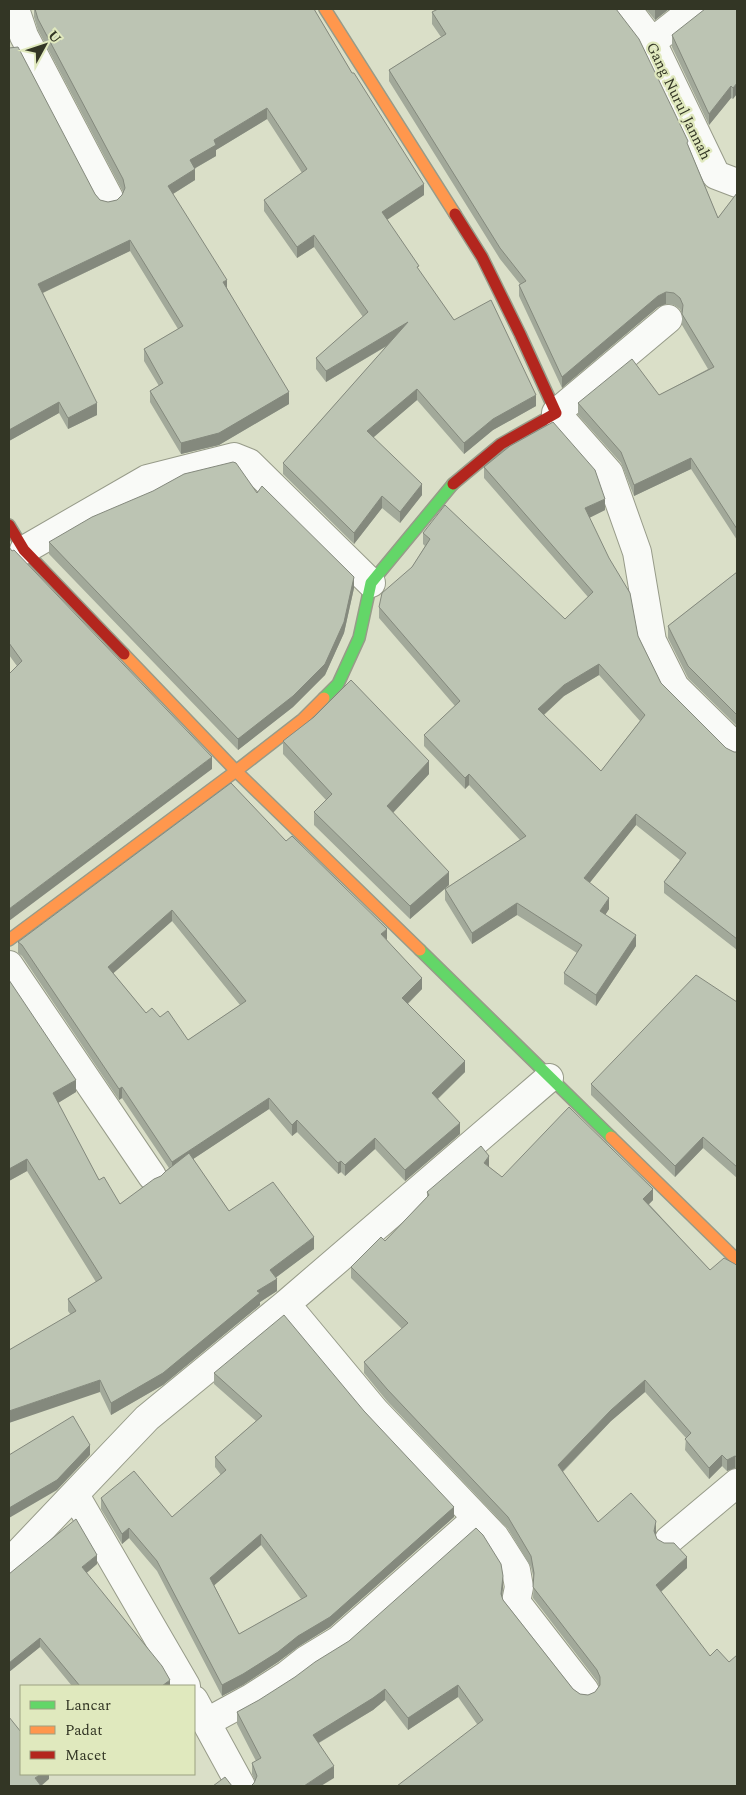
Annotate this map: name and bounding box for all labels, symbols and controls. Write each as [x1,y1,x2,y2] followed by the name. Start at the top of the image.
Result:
[20,20,70,70] north arrow
[43,26,67,48] text: U
[640,38,717,164] street label: Gang Nurul Jannah
[20,1685,195,1775] legend
[65,1694,111,1717] text: Lancar
[65,1719,103,1742] text: Padat
[65,1744,106,1767] text: Macet

